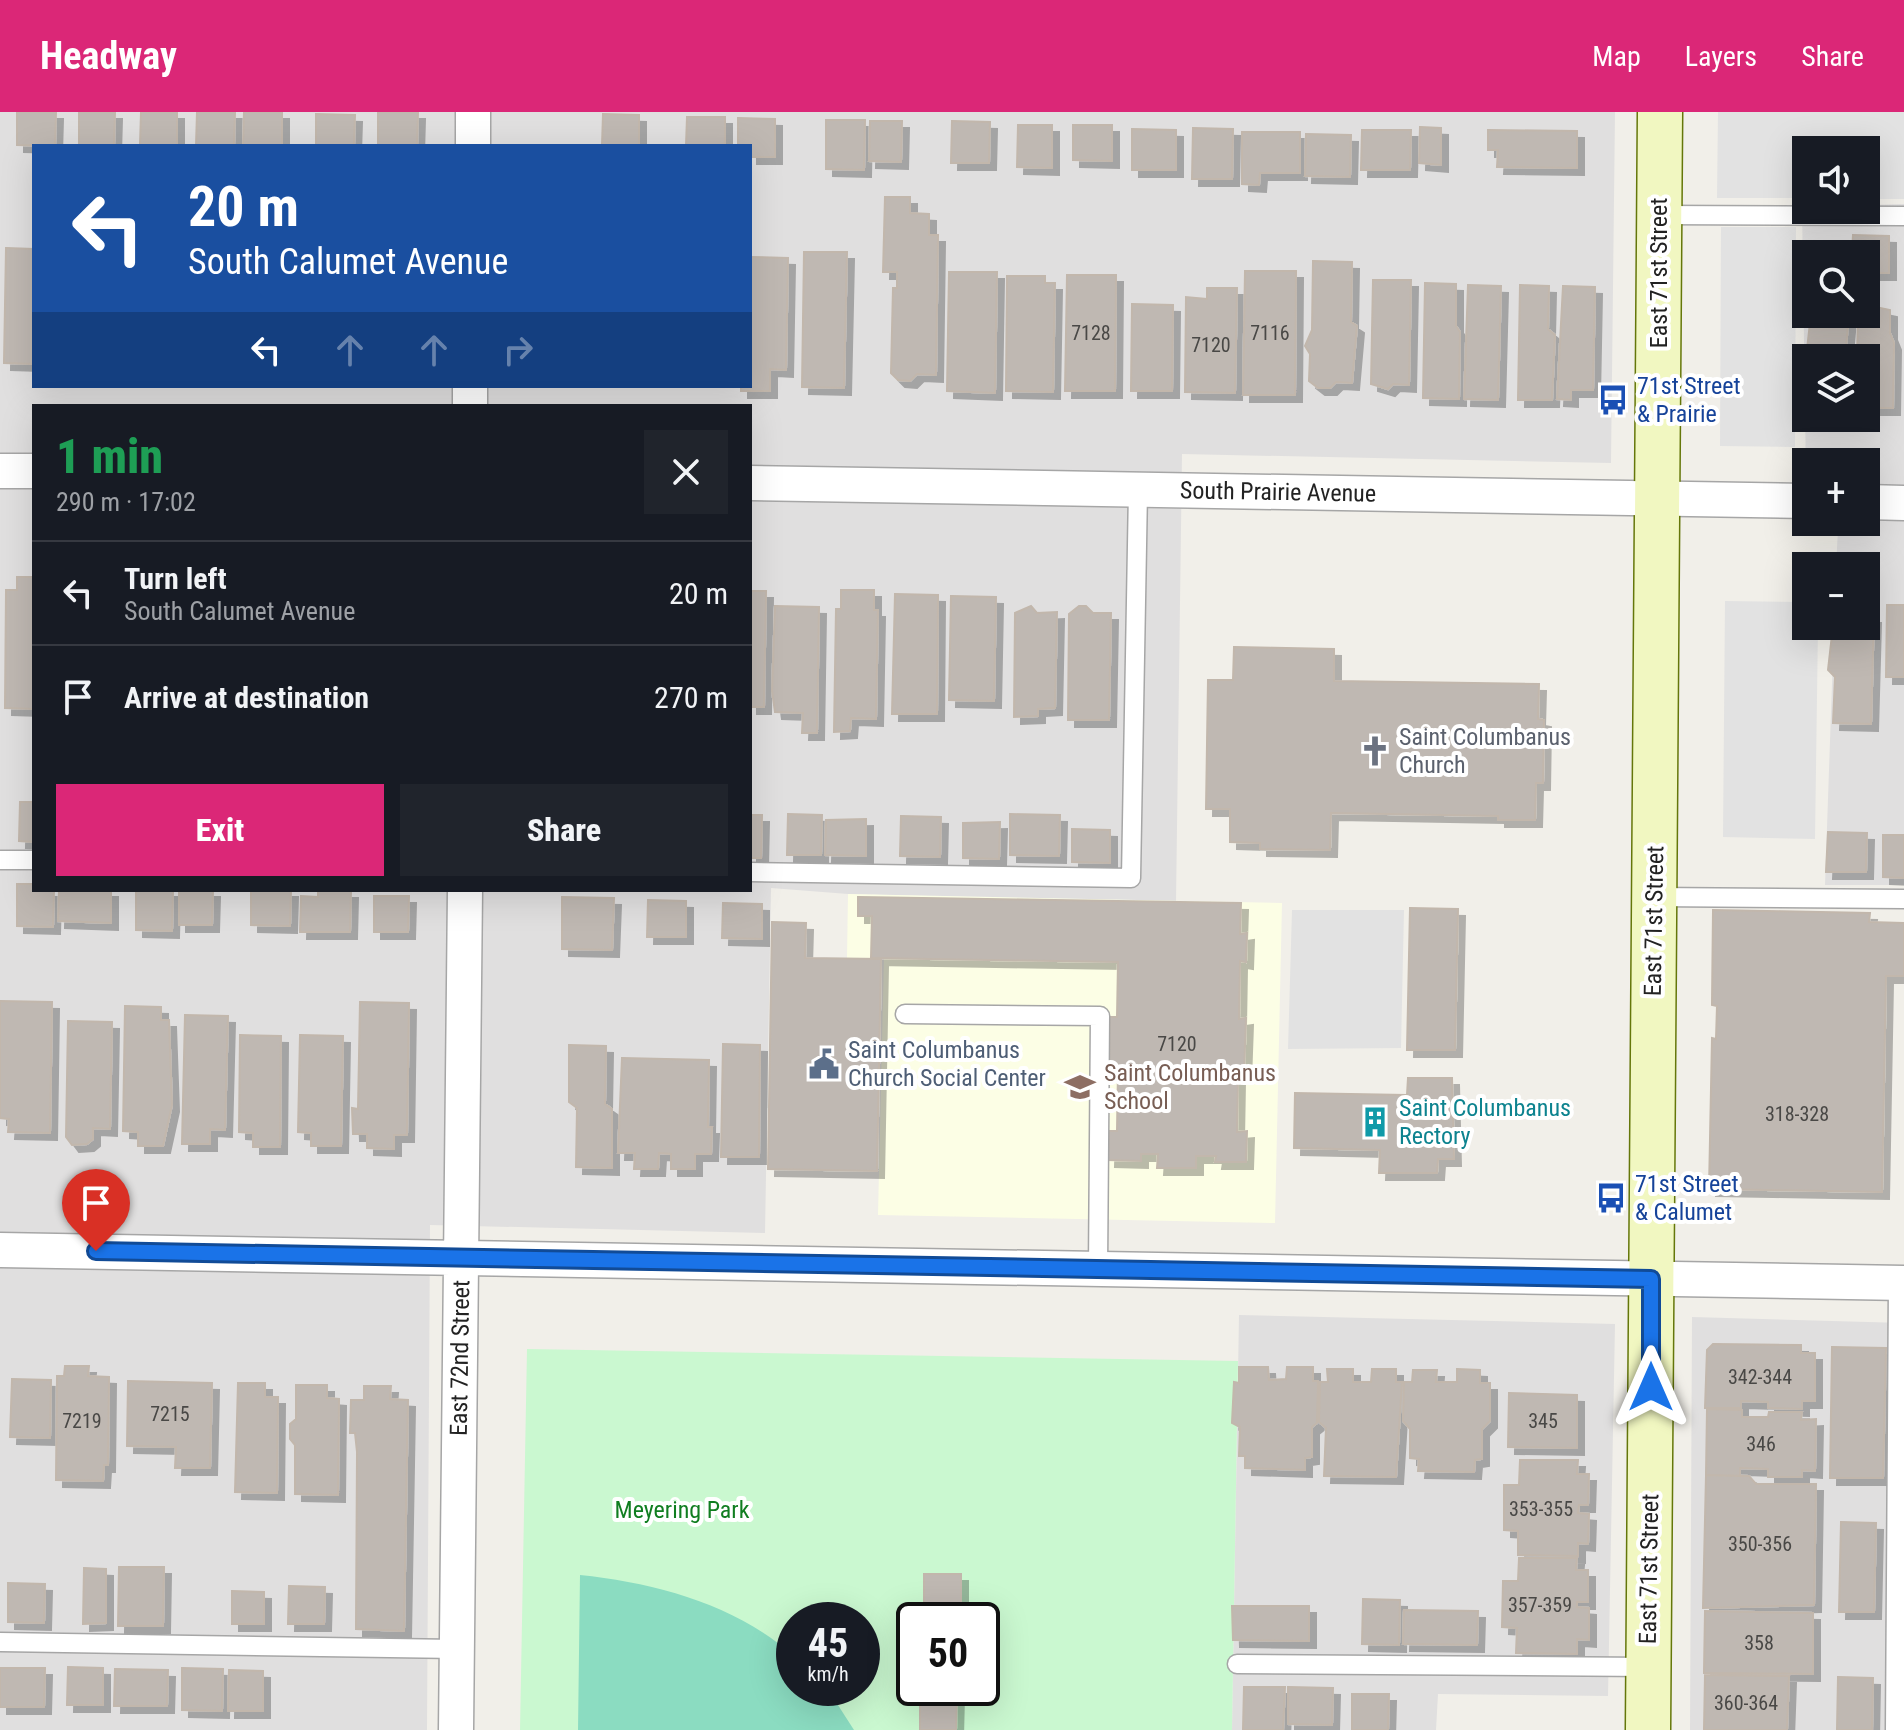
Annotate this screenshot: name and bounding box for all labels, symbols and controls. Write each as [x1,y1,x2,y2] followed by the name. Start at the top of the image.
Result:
[40,34,177,78] text: Headway
[1592,40,1641,73] text: Map
[1685,40,1757,73] text: Layers
[1801,40,1864,73] text: Share
[1792,136,1880,640] map controls
[1792,136,1880,224] button: sound
[188,174,299,240] text: 20 m
[56,176,160,280] icon: left
[1645,198,1673,348] street label: East 71st Street
[1792,240,1880,328] button: search
[188,241,508,283] text: South Calumet Avenue
[1071,321,1111,345] house number: 7128
[1250,321,1290,345] house number: 7116
[244,328,288,372] icon: left
[328,328,372,372] icon: ahead
[412,328,456,372] icon: ahead
[496,328,540,372] icon: right
[1191,333,1231,357] house number: 7120
[1792,344,1880,432] button: layers
[1637,372,1741,428] place label: 71st Street & Prairie
[1596,383,1630,417] bus stop icon: 71st Street & Prairie
[56,428,163,485] text: 1 min
[644,430,728,514] button: close
[1792,448,1880,536] button: +
[1180,476,1376,508] street label: South Prairie Avenue
[56,487,196,517] text: 290 m · 17:02
[1792,552,1880,640] button: −
[124,561,227,596] text: Turn left
[56,571,100,615] icon: left
[669,576,728,611] text: 20 m
[124,596,355,626] text: South Calumet Avenue
[56,675,100,719] icon: arrive
[124,680,369,715] text: Arrive at destination
[654,680,728,715] text: 270 m
[1399,723,1571,779] place label: Saint Columbanus Church
[1358,734,1392,768] church icon: Saint Columbanus Church
[56,784,384,876] button: Exit
[400,784,728,876] button: Share
[1639,846,1669,996] street label: East 71st Street
[1157,1032,1197,1056] house number: 7120
[848,1036,1046,1092] place label: Saint Columbanus Church Social Center
[807,1047,841,1081] public building icon: Saint Columbanus Church Social Center
[1104,1059,1276,1115] place label: Saint Columbanus School
[1063,1070,1097,1104] school or university icon: Saint Columbanus School
[1399,1094,1571,1150] place label: Saint Columbanus Rectory
[1765,1102,1829,1126] house number: 318-328
[1358,1105,1392,1139] building icon: Saint Columbanus Rectory
[62,1169,130,1251] pin
[1635,1170,1739,1226] place label: 71st Street & Calumet
[74,1181,118,1225] icon: arrive
[1594,1181,1628,1215] bus stop icon: 71st Street & Calumet
[445,1280,475,1436] street label: East 72nd Street
[1609,1345,1693,1429] position arrow
[1728,1365,1792,1389] house number: 342-344
[150,1402,190,1426] house number: 7215
[62,1409,102,1433] house number: 7219
[1528,1409,1558,1433] house number: 345
[1746,1432,1776,1456] house number: 346
[1634,1494,1664,1644] street label: East 71st Street
[615,1496,750,1524] park label: Meyering Park
[1509,1497,1573,1521] house number: 353-355
[1728,1532,1792,1556] house number: 350-356
[1508,1593,1572,1617] house number: 357-359
[896,1602,1000,1706] speed limit sign: 50
[808,1620,848,1667] text: 45
[1744,1631,1774,1655] house number: 358
[807,1662,849,1686] text: km/h
[1714,1691,1778,1715] house number: 360-364

